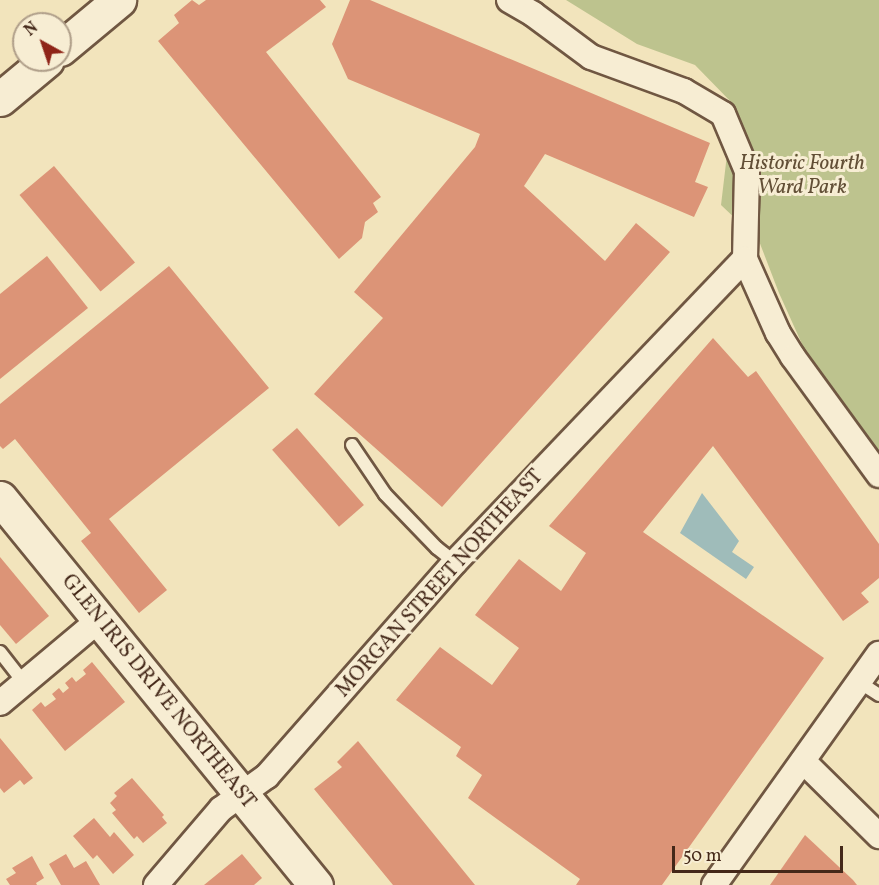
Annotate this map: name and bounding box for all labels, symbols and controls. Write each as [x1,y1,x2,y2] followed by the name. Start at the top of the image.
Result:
[12,12,72,72] north arrow
[20,18,43,42] text: N
[739,151,865,201] park label: Historic Fourth Ward Park
[331,465,549,703] street label: MORGAN STREET NORTHEAST
[56,570,260,814] street label: GLEN IRIS DRIVE NORTHEAST
[675,834,846,872] scale bar
[683,844,722,869] text: 50 m

